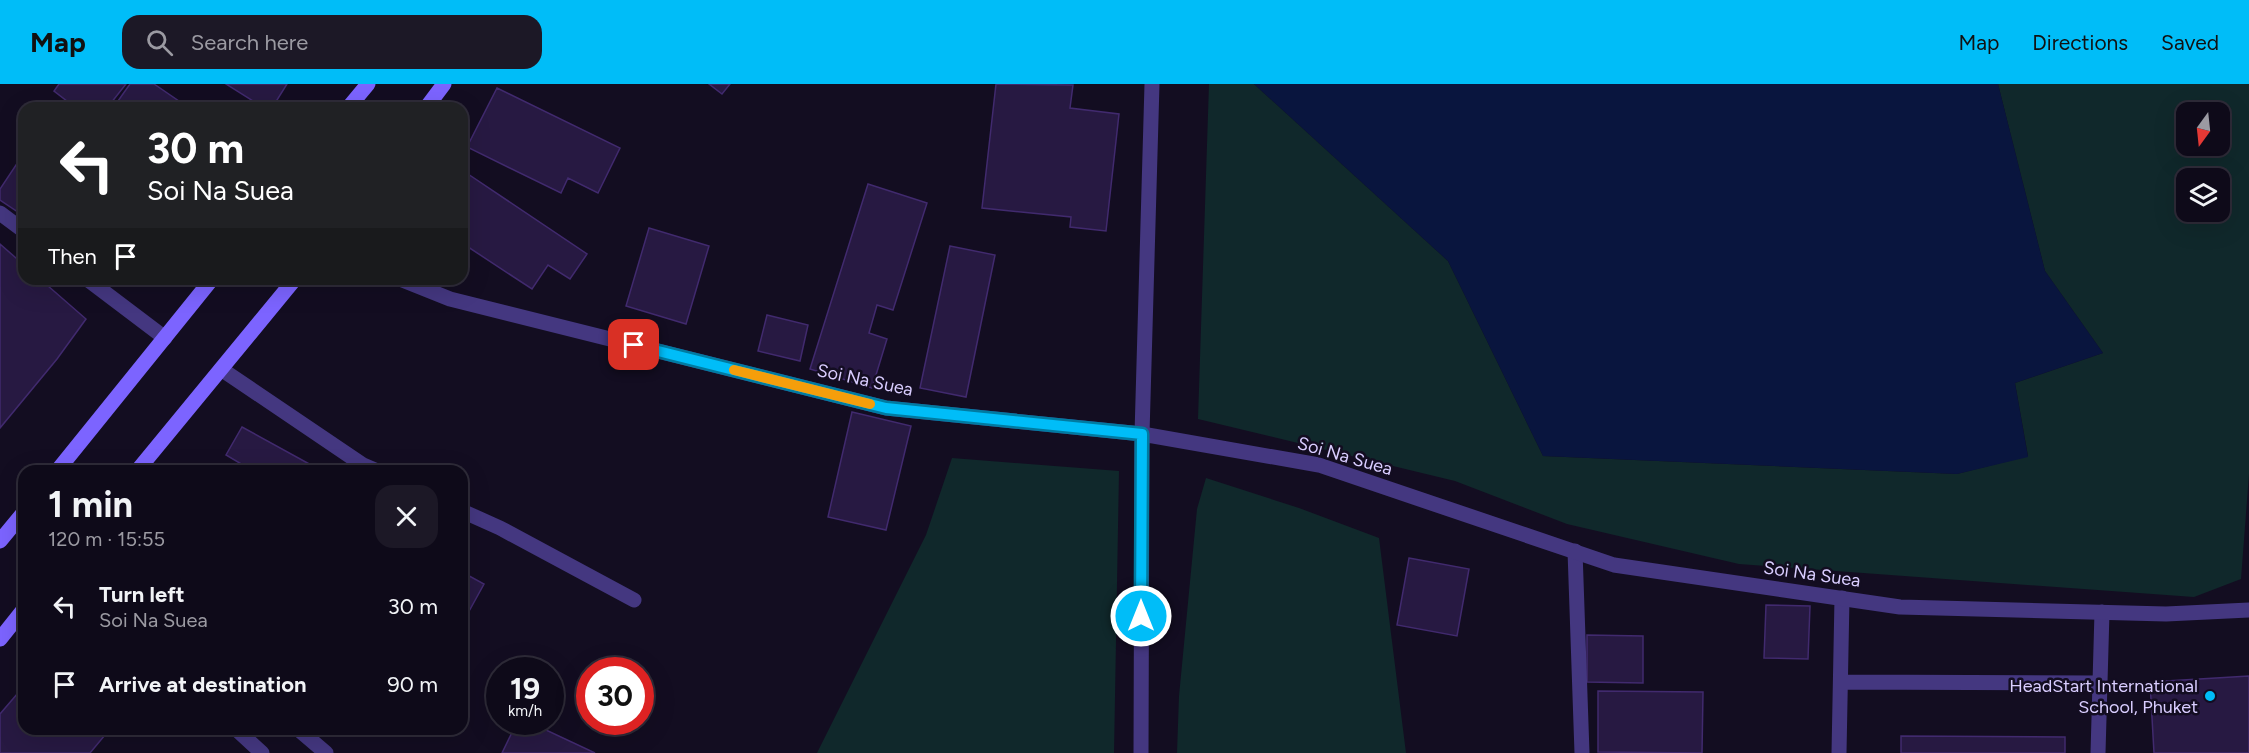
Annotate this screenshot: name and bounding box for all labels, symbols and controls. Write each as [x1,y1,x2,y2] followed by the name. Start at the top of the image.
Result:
[122,15,542,69] search box
[30,25,86,59] text: Map
[143,26,176,59] icon: search
[191,29,308,56] text: Search here
[1958,30,1999,55] text: Map
[2032,30,2128,55] text: Directions
[2161,30,2219,55] text: Saved
[2176,102,2230,156] north arrow
[2176,102,2230,222] map controls
[147,123,244,174] text: 30 m
[48,126,126,204] icon: left
[2176,168,2230,222] button: layers
[147,174,294,207] text: Soi Na Suea
[109,240,142,273] icon: arrive
[48,243,97,270] text: Then
[608,319,659,370] pin
[617,328,650,361] icon: arrive
[815,359,915,401] street label: Soi Na Suea
[1295,432,1395,480] street label: Soi Na Suea
[48,483,133,526] text: 1 min
[375,485,438,548] button: close
[48,527,165,551] text: 120 m · 15:55
[1762,556,1862,592] street label: Soi Na Suea
[99,581,185,608] text: Turn left
[1109,584,1173,648] position arrow
[48,590,81,623] icon: left
[388,593,438,620] text: 30 m
[99,608,208,632] text: Soi Na Suea
[576,657,654,735] speed limit sign: 30
[48,668,81,701] icon: arrive
[510,670,540,707] text: 19
[99,671,307,698] text: Arrive at destination
[387,671,438,698] text: 90 m
[2009,675,2198,718] place label: HeadStart International School, Phuket
[2203,689,2217,703] marker: HeadStart International School, Phuket
[508,702,542,720] text: km/h

